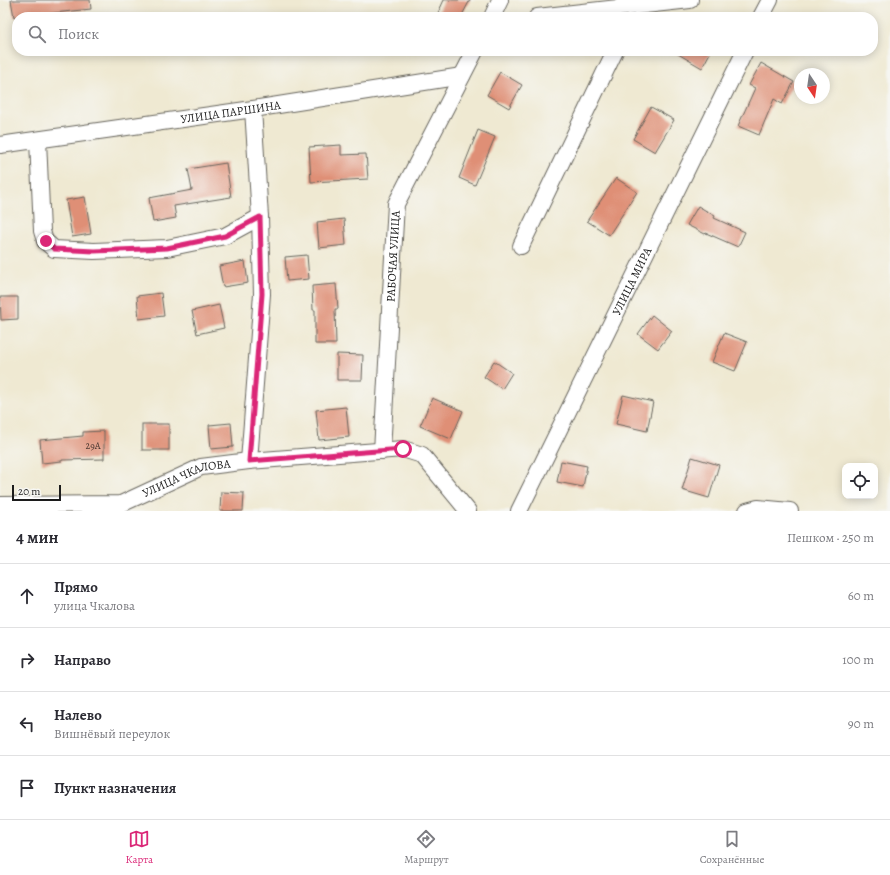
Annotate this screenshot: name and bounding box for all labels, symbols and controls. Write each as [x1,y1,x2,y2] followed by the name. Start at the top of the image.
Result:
[12,12,878,56] search box
[26,23,48,45] icon: search
[58,24,99,44] text: Поиск
[794,68,830,104] north arrow
[179,97,283,127] street label: УЛИЦА ПАРШИНА
[382,209,404,302] street label: РАБОЧАЯ УЛИЦА
[37,232,55,250] route end
[608,244,656,318] street label: УЛИЦА МИРА
[85,439,101,452] house number: 29А
[394,440,412,458] route start
[140,455,232,501] street label: УЛИЦА ЧКАЛОВА
[842,463,878,499] map controls
[842,463,878,499] button: locate
[12,483,61,502] scale bar
[18,484,40,499] text: 20 m
[16,526,59,549] text: 4 мин
[787,529,874,546] text: Пешком · 250 m
[54,577,98,597] text: Прямо
[16,585,38,607] icon: ahead
[848,587,874,604] text: 60 m
[54,597,135,614] text: улица Чкалова
[16,649,38,671] icon: right
[54,650,111,670] text: Направо
[842,651,874,668] text: 100 m
[54,705,102,725] text: Налево
[16,713,38,735] icon: left
[848,715,874,732] text: 90 m
[54,725,170,742] text: Вишнёвый переулок
[16,777,38,799] icon: arrive
[54,778,176,798] text: Пункт назначения
[125,828,153,867] tab: Карта
[404,828,449,867] tab: Маршрут
[700,828,765,867] tab: Сохранённые

